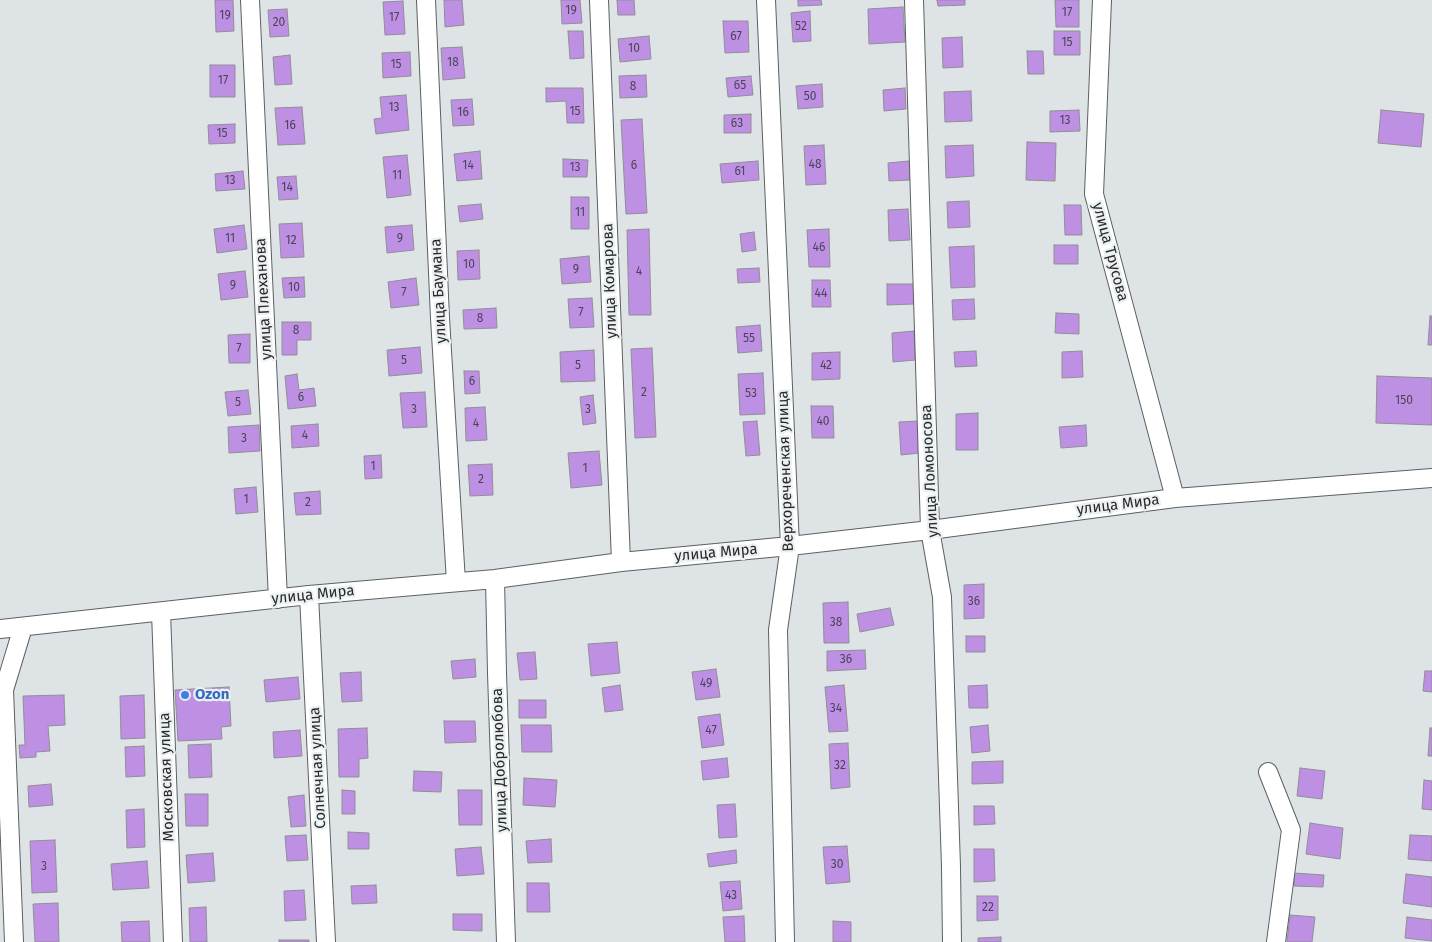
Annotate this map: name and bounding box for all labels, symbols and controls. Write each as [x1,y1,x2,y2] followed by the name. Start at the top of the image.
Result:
[565,4,577,18] house number: 19
[1062,6,1072,20] house number: 17
[219,9,231,23] house number: 19
[389,11,399,25] house number: 17
[273,16,285,30] house number: 20
[795,20,807,34] house number: 52
[730,30,742,44] house number: 67
[1061,36,1073,50] house number: 15
[628,42,640,56] house number: 10
[447,56,459,70] house number: 18
[390,58,402,72] house number: 15
[218,74,228,88] house number: 17
[734,79,746,93] house number: 65
[630,80,636,94] house number: 8
[804,90,816,104] house number: 50
[388,101,400,115] house number: 13
[569,105,581,119] house number: 15
[457,106,469,120] house number: 16
[1059,114,1071,128] house number: 13
[731,117,743,131] house number: 63
[284,119,296,133] house number: 16
[216,127,228,141] house number: 15
[809,158,821,172] house number: 48
[462,159,474,173] house number: 14
[631,159,637,173] house number: 6
[569,161,581,175] house number: 13
[734,165,746,179] house number: 61
[392,169,402,183] house number: 11
[224,174,236,188] house number: 13
[281,181,293,195] house number: 14
[1088,201,1132,303] street label: улица Трусова
[575,206,585,220] house number: 11
[599,223,621,339] street label: улица Комарова
[225,232,235,246] house number: 11
[397,232,403,246] house number: 9
[285,234,297,248] house number: 12
[252,238,276,360] street label: улица Плеханова
[427,238,451,344] street label: улица Баумана
[813,241,825,255] house number: 46
[463,258,475,272] house number: 10
[573,263,579,277] house number: 9
[636,265,642,279] house number: 4
[230,279,236,293] house number: 9
[288,281,300,295] house number: 10
[401,286,407,300] house number: 7
[815,287,827,301] house number: 44
[578,306,584,320] house number: 7
[477,312,483,326] house number: 8
[293,324,299,338] house number: 8
[743,332,755,346] house number: 55
[236,342,242,356] house number: 7
[401,354,407,368] house number: 5
[575,359,581,373] house number: 5
[820,359,832,373] house number: 42
[469,375,475,389] house number: 6
[641,386,647,400] house number: 2
[745,387,757,401] house number: 53
[774,390,798,552] street label: Верхореченская улица
[298,391,304,405] house number: 6
[1395,394,1413,408] house number: 150
[235,396,241,410] house number: 5
[411,403,417,417] house number: 3
[585,403,591,417] house number: 3
[918,404,942,538] street label: улица Ломоносова
[816,415,830,429] house number: 40
[473,417,479,431] house number: 4
[302,429,308,443] house number: 4
[241,432,247,446] house number: 3
[370,460,376,474] house number: 1
[582,462,588,476] house number: 1
[478,473,484,487] house number: 2
[1076,491,1160,519] street label: улица Мира
[243,493,249,507] house number: 1
[305,496,311,510] house number: 2
[674,540,758,566] street label: улица Мира
[271,582,355,608] street label: улица Мира
[968,595,980,609] house number: 36
[830,616,842,630] house number: 38
[840,653,852,667] house number: 36
[700,677,712,691] house number: 49
[195,686,229,704] place label: Ozon
[488,688,512,832] street label: улица Добролюбова
[179,689,191,701] marker: Ozon
[830,702,842,716] house number: 34
[306,707,330,829] street label: Солнечная улица
[156,712,178,842] street label: Московская улица
[705,724,717,738] house number: 47
[834,759,846,773] house number: 32
[831,858,843,872] house number: 30
[41,860,47,874] house number: 3
[725,889,737,903] house number: 43
[982,901,994,915] house number: 22

